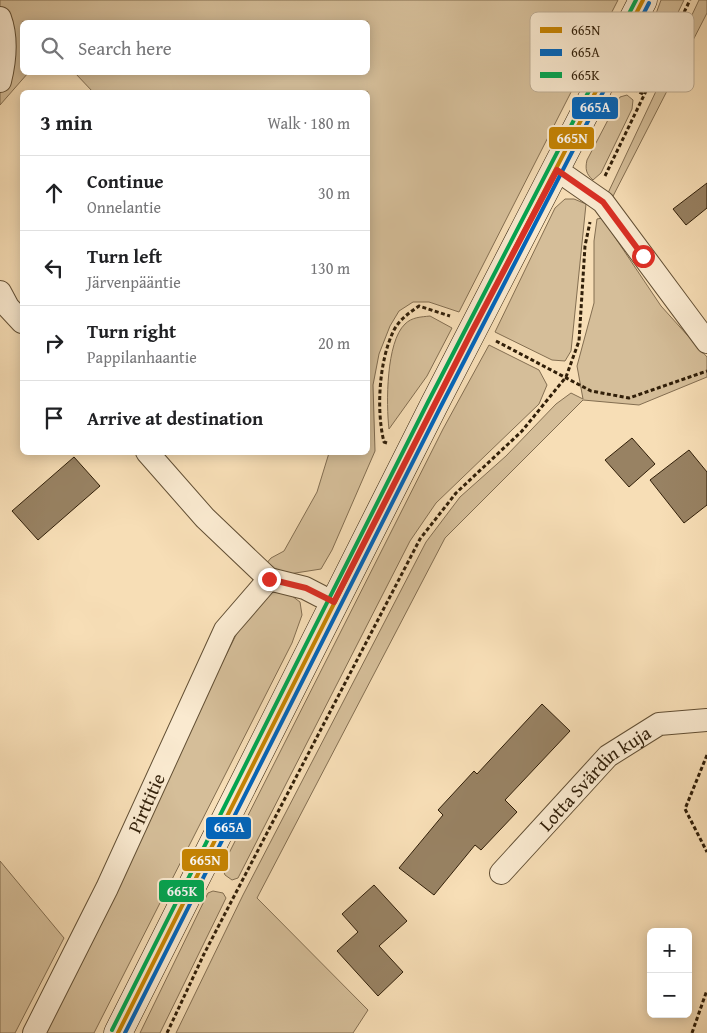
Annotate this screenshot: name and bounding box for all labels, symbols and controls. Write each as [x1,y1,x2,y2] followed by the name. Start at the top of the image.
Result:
[530,12,694,92] legend
[20,20,370,75] search box
[571,20,600,40] text: 665N
[38,34,66,62] icon: search
[78,34,172,62] text: Search here
[571,42,600,62] text: 665A
[571,65,600,85] text: 665K
[571,96,619,120] line badge: 665A
[580,97,610,117] text: 665A
[40,107,92,138] text: 3 min
[267,111,350,135] text: Walk · 180 m
[548,126,595,150] line badge: 665N
[556,128,588,148] text: 665N
[87,167,164,195] text: Continue
[40,179,68,207] icon: ahead
[318,181,350,205] text: 30 m
[87,195,161,219] text: Onnelantie
[87,242,162,270] text: Turn left
[632,245,655,268] route start
[40,254,68,282] icon: left
[310,256,350,280] text: 130 m
[87,270,181,294] text: Järvenpääntie
[87,317,176,345] text: Turn right
[40,329,68,357] icon: right
[318,331,350,355] text: 20 m
[87,345,197,369] text: Pappilanhaantie
[40,404,68,432] icon: arrive
[87,404,263,432] text: Arrive at destination
[258,568,281,591] route end
[532,719,656,837] street label: Lotta Svärdin kuja
[120,768,172,837] street label: Pirttitie
[205,816,252,840] line badge: 665A
[214,817,244,837] text: 665A
[181,848,229,872] line badge: 665N
[189,850,221,870] text: 665N
[158,879,205,903] line badge: 665K
[167,881,197,901] text: 665K
[647,928,692,1018] map controls
[647,928,692,973] button: +
[647,973,692,1018] button: −

